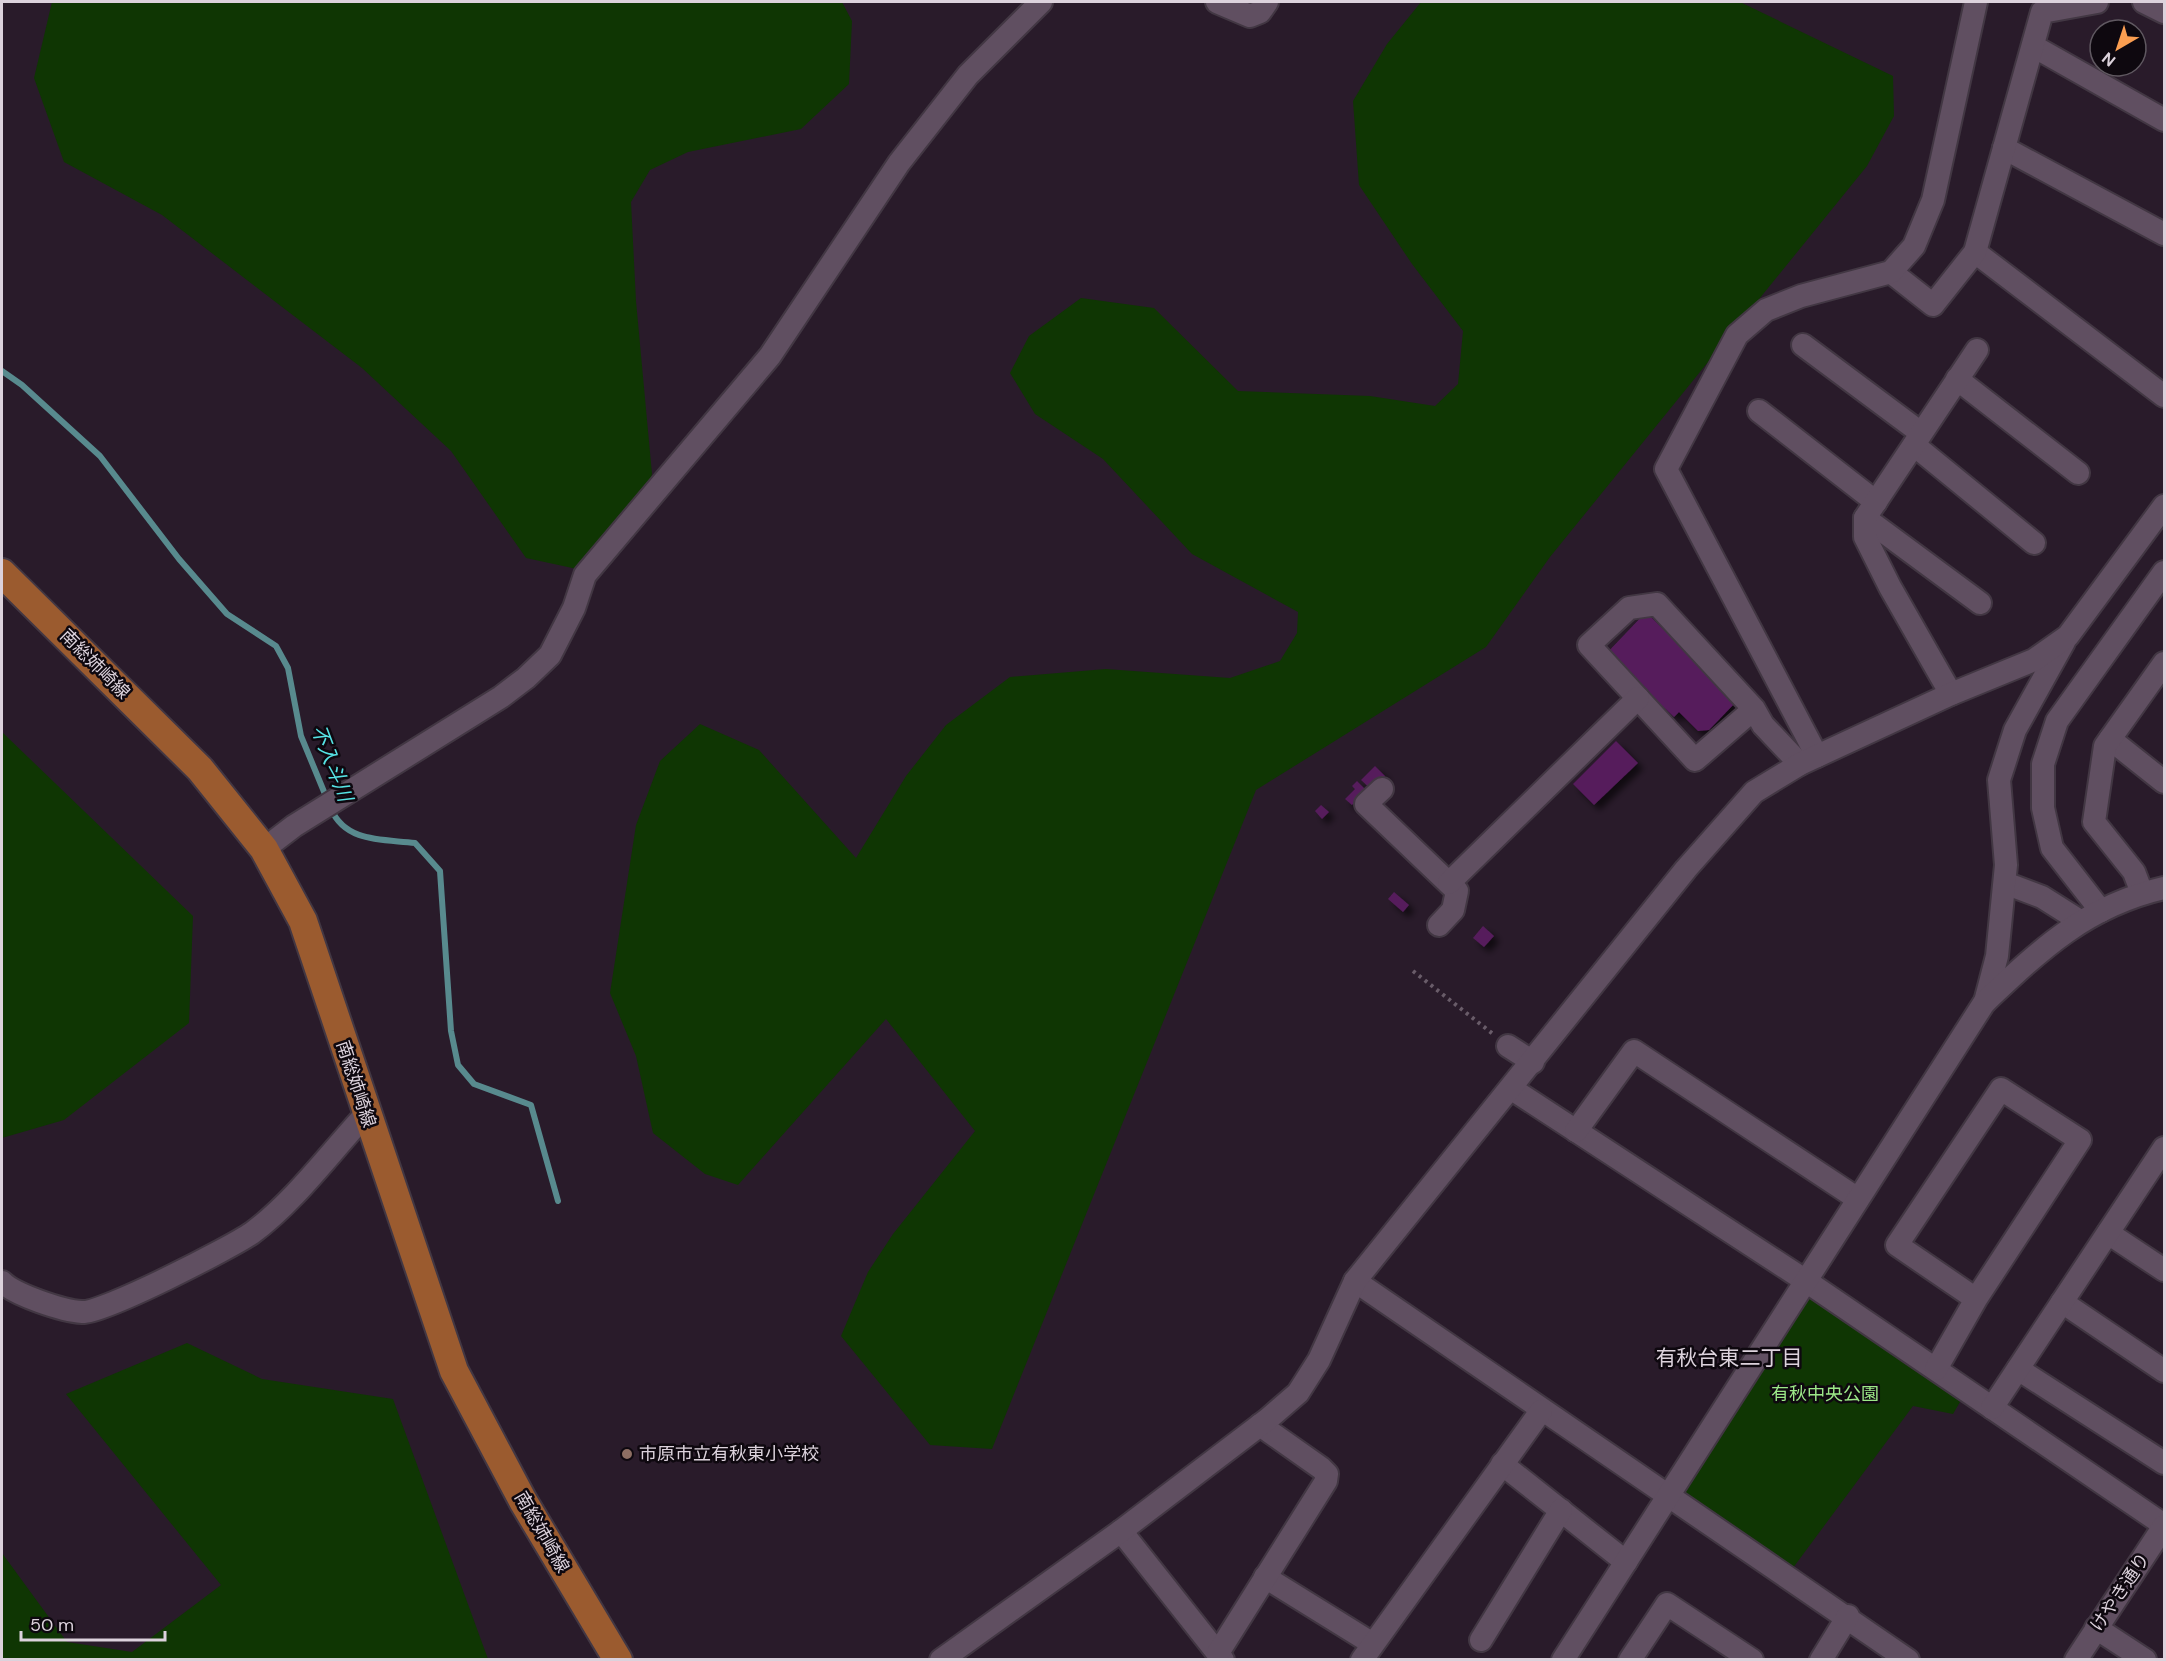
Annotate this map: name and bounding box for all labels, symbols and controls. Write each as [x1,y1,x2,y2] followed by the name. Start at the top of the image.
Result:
[2088,18,2148,78] north arrow
[2098,47,2120,71] text: N
[55,624,135,704] street label: 南総姉崎線
[306,721,359,807] water label: 不入斗川
[331,1037,381,1131] street label: 南総姉崎線
[1656,1344,1803,1372] district label: 有秋台東二丁目
[1771,1382,1879,1406] park label: 有秋中央公園
[639,1442,819,1466] place label: 市原市立有秋東小学校
[620,1447,634,1461] marker: 市原市立有秋東小学校
[509,1487,575,1577] street label: 南総姉崎線
[2085,1548,2155,1636] street label: けやき通り
[21,1604,165,1642] scale bar
[30,1613,74,1637] text: 50 m

